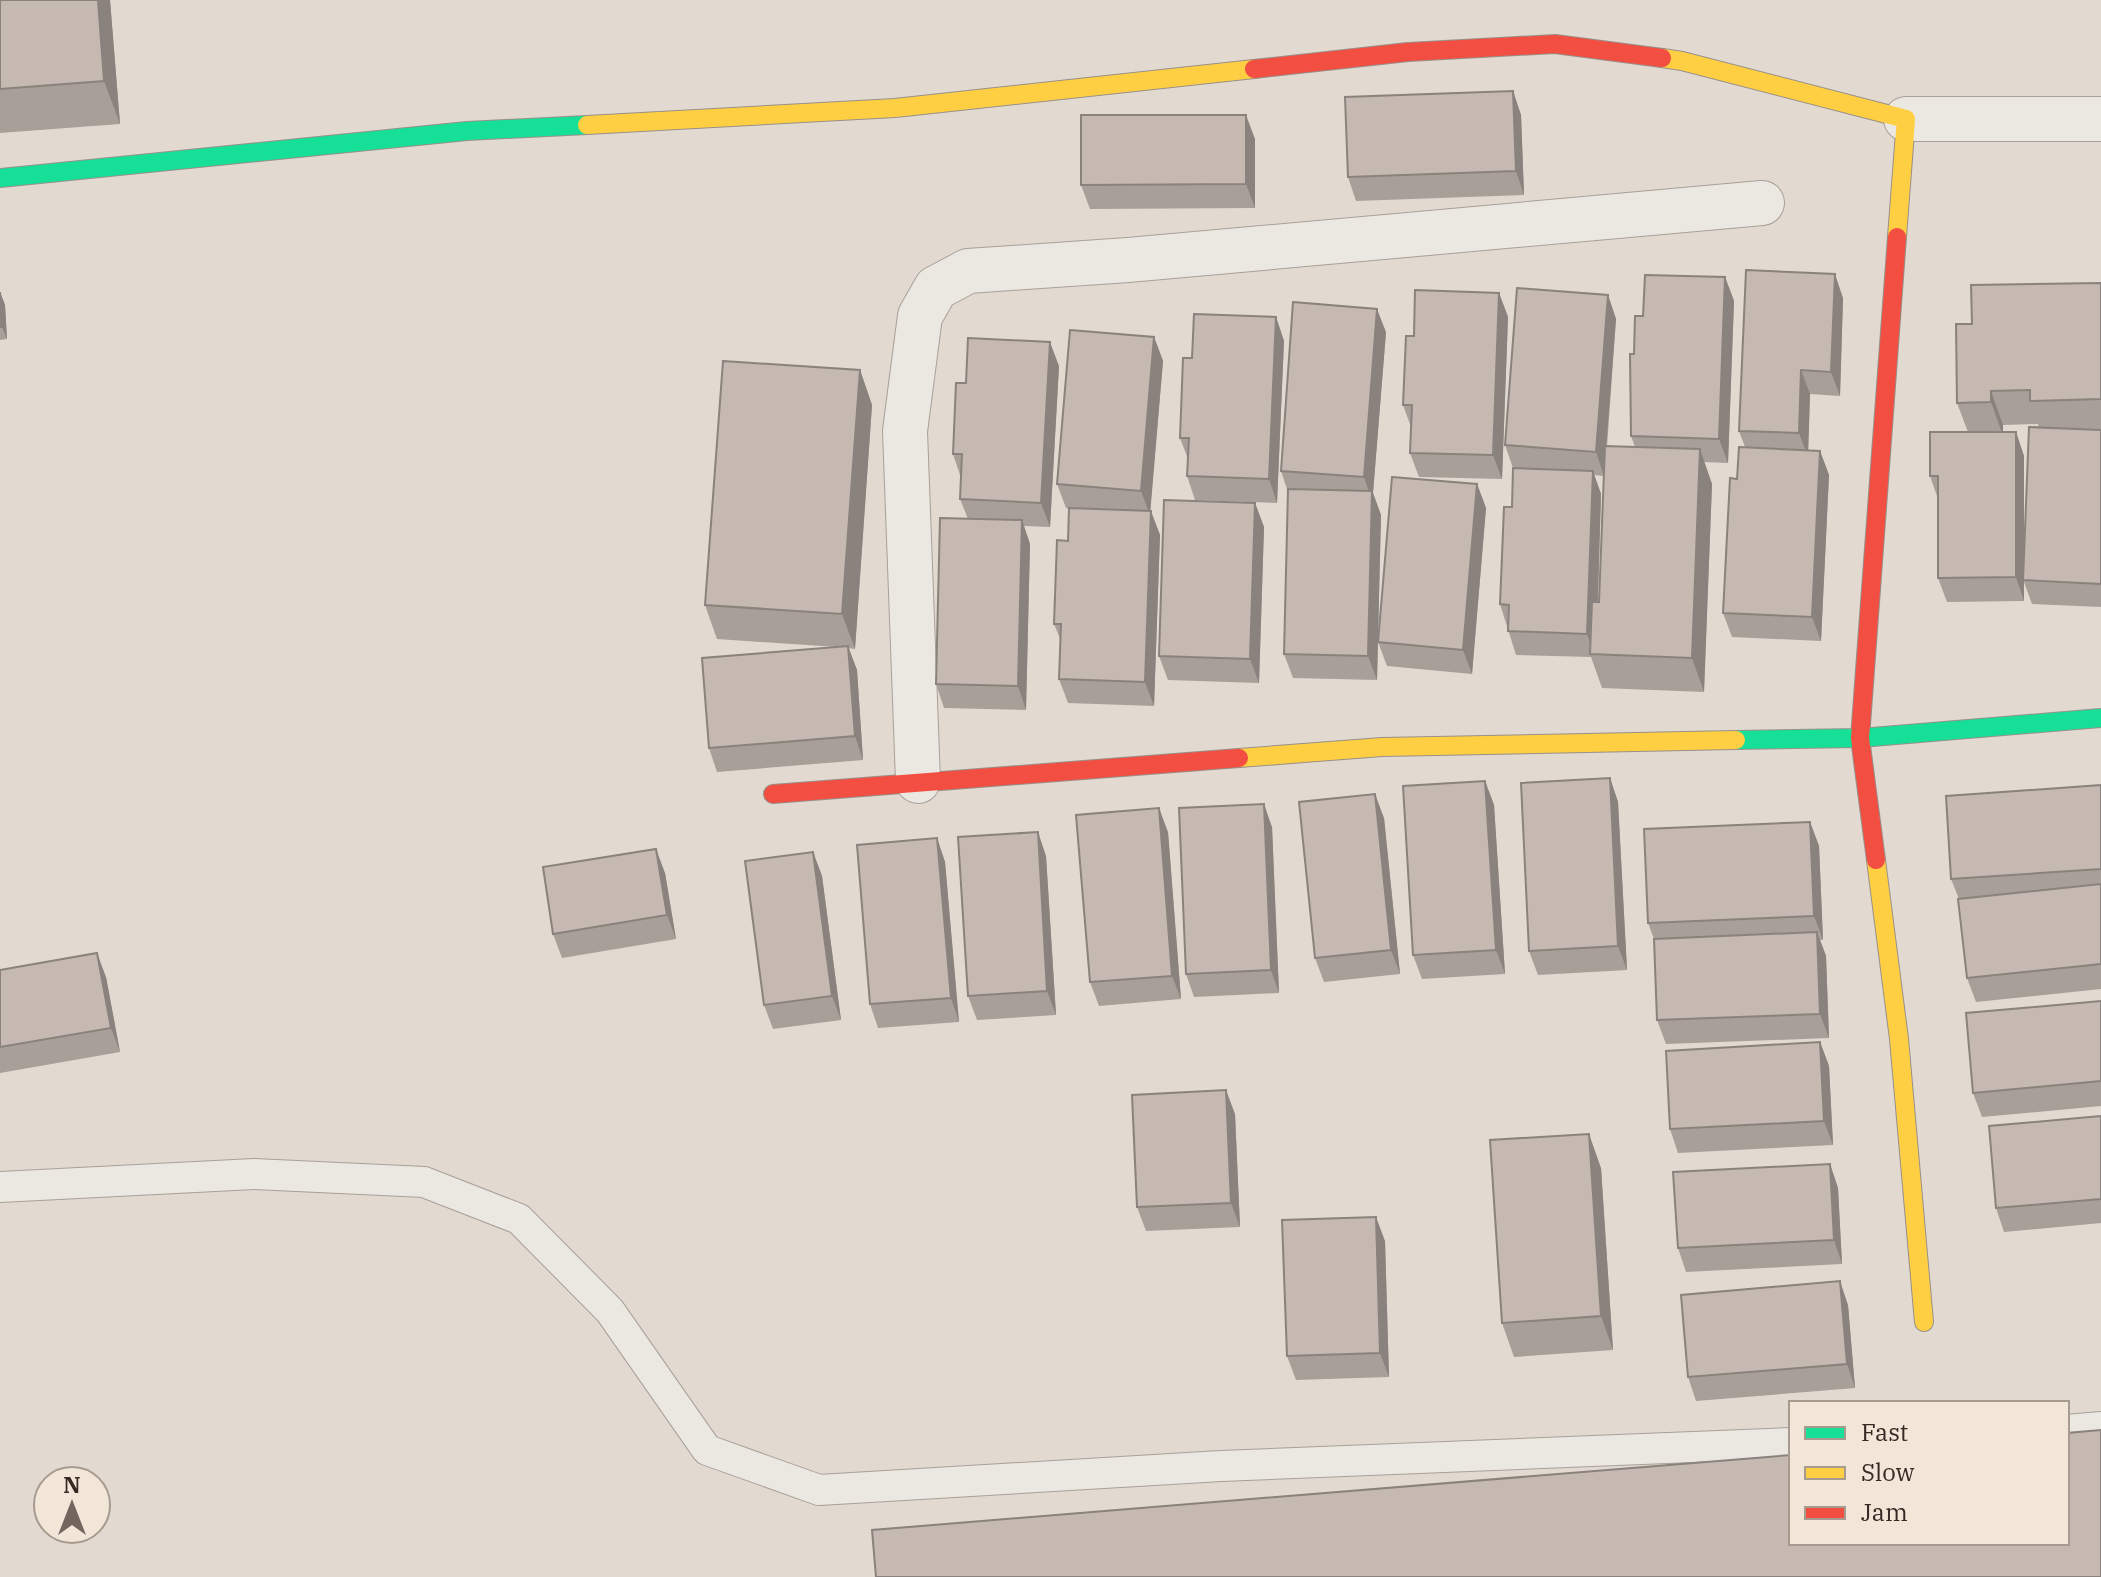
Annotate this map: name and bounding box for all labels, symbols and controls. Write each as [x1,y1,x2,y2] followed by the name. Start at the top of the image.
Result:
[1789,1401,2069,1545] legend
[1861,1416,1908,1448] text: Fast
[1861,1456,1915,1488] text: Slow
[32,1465,112,1545] north arrow
[63,1470,81,1499] text: N
[1861,1496,1908,1528] text: Jam

